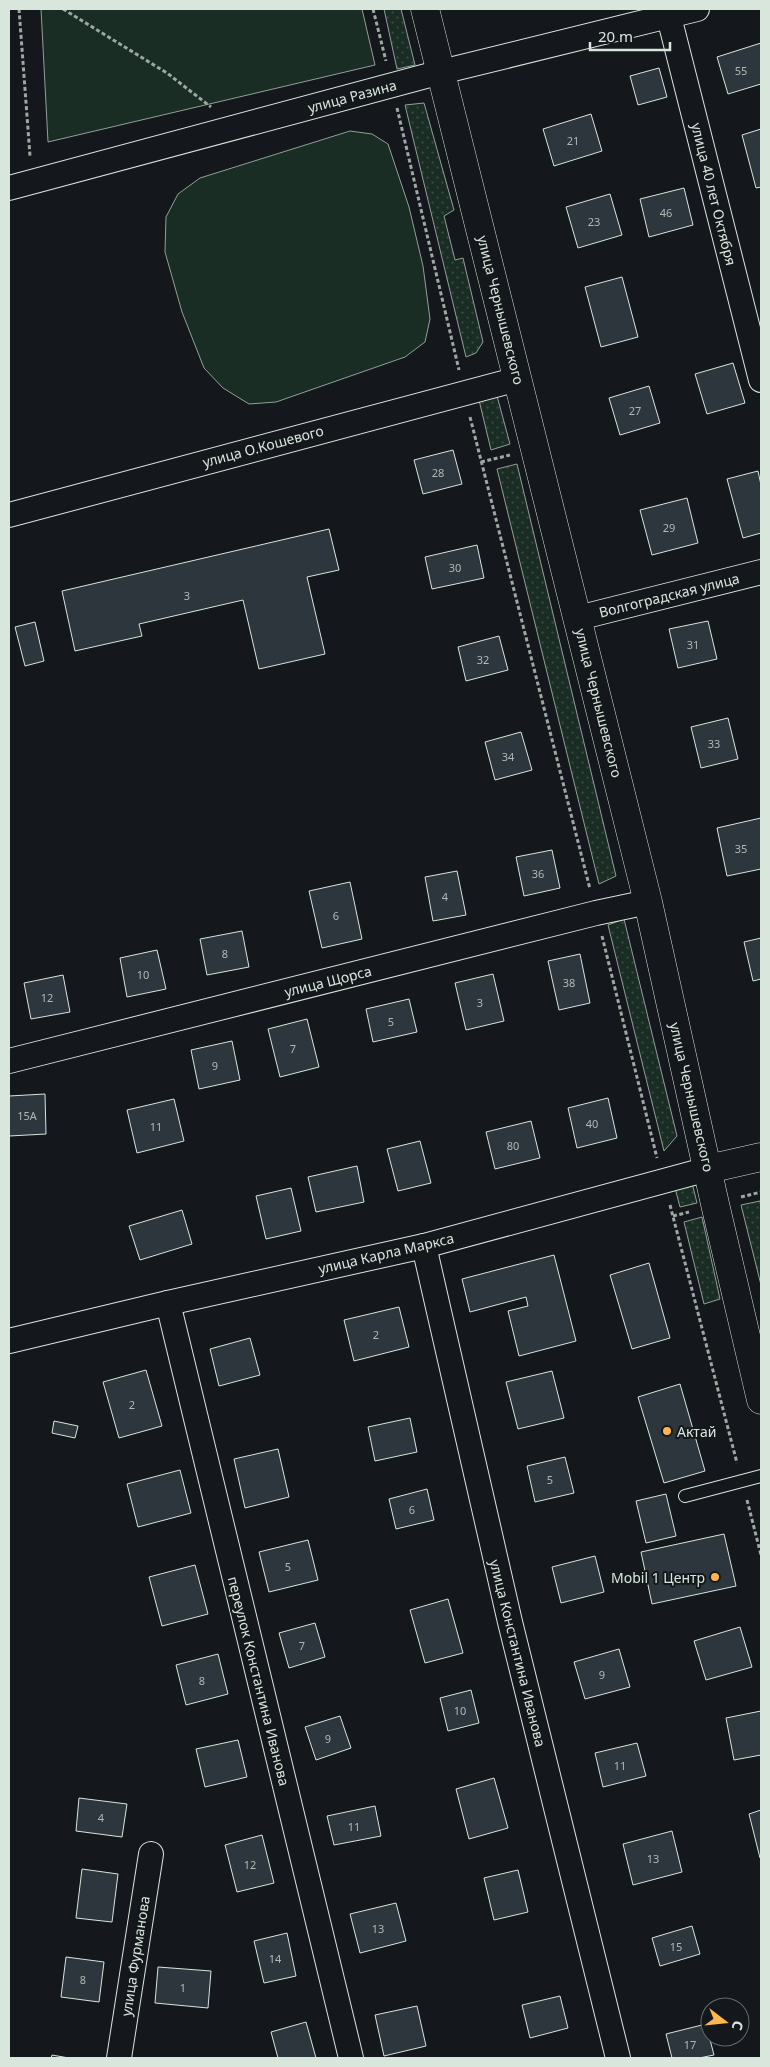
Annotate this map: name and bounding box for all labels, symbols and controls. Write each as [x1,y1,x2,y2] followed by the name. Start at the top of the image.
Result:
[590,20,670,52] scale bar
[598,26,633,46] text: 20 m
[735,63,747,78] house number: 55
[306,75,398,117] street label: улица Разина
[687,121,741,267] street label: улица 40 лет Октября
[567,133,579,148] house number: 21
[660,205,672,220] house number: 46
[588,214,600,229] house number: 23
[473,233,529,387] street label: улица Чернышевского
[629,403,641,418] house number: 27
[200,421,326,471] street label: улица О.Кошевого
[432,465,444,480] house number: 28
[663,520,675,535] house number: 29
[449,560,461,575] house number: 30
[597,568,741,622] street label: Волгоградская улица
[184,588,190,603] house number: 3
[571,626,627,780] street label: улица Чернышевского
[687,637,699,652] house number: 31
[477,652,489,667] house number: 32
[708,736,720,751] house number: 33
[502,749,515,764] house number: 34
[735,841,747,856] house number: 35
[532,866,544,881] house number: 36
[442,889,449,904] house number: 4
[333,908,339,923] house number: 6
[222,946,228,961] house number: 8
[282,961,374,1001] street label: улица Щорса
[137,967,149,982] house number: 10
[563,975,575,990] house number: 38
[41,990,53,1005] house number: 12
[477,995,483,1010] house number: 3
[388,1014,394,1029] house number: 5
[666,1020,718,1174] street label: улица Чернышевского
[290,1041,296,1056] house number: 7
[212,1058,218,1073] house number: 9
[17,1108,38,1123] house number: 15А
[586,1116,598,1131] house number: 40
[150,1119,162,1134] house number: 11
[507,1138,519,1153] house number: 80
[316,1228,456,1278] street label: улица Карла Маркса
[373,1327,379,1342] house number: 2
[129,1397,135,1412] house number: 2
[677,1422,716,1441] place label: Актай
[661,1425,673,1437] marker: Актай
[547,1472,553,1487] house number: 5
[409,1502,415,1517] house number: 6
[485,1557,551,1749] street label: улица Константина Иванова
[285,1559,291,1574] house number: 5
[611,1568,705,1587] place label: Mobil 1 Центр
[709,1571,721,1583] marker: Mobil 1 Центр
[224,1574,294,1788] street label: переулок Константина Иванова
[299,1638,305,1653] house number: 7
[599,1667,605,1682] house number: 9
[199,1673,205,1688] house number: 8
[454,1703,466,1718] house number: 10
[325,1731,331,1746] house number: 9
[614,1758,626,1773] house number: 11
[98,1810,105,1825] house number: 4
[348,1819,360,1834] house number: 11
[647,1851,659,1866] house number: 13
[244,1857,256,1872] house number: 12
[116,1894,154,2018] street label: улица Фурманова
[372,1921,384,1936] house number: 13
[670,1939,682,1954] house number: 15
[269,1951,282,1966] house number: 14
[80,1972,86,1987] house number: 8
[180,1980,186,1995] house number: 1
[700,1997,750,2047] north arrow
[728,2019,748,2033] text: С
[684,2037,696,2052] house number: 17

